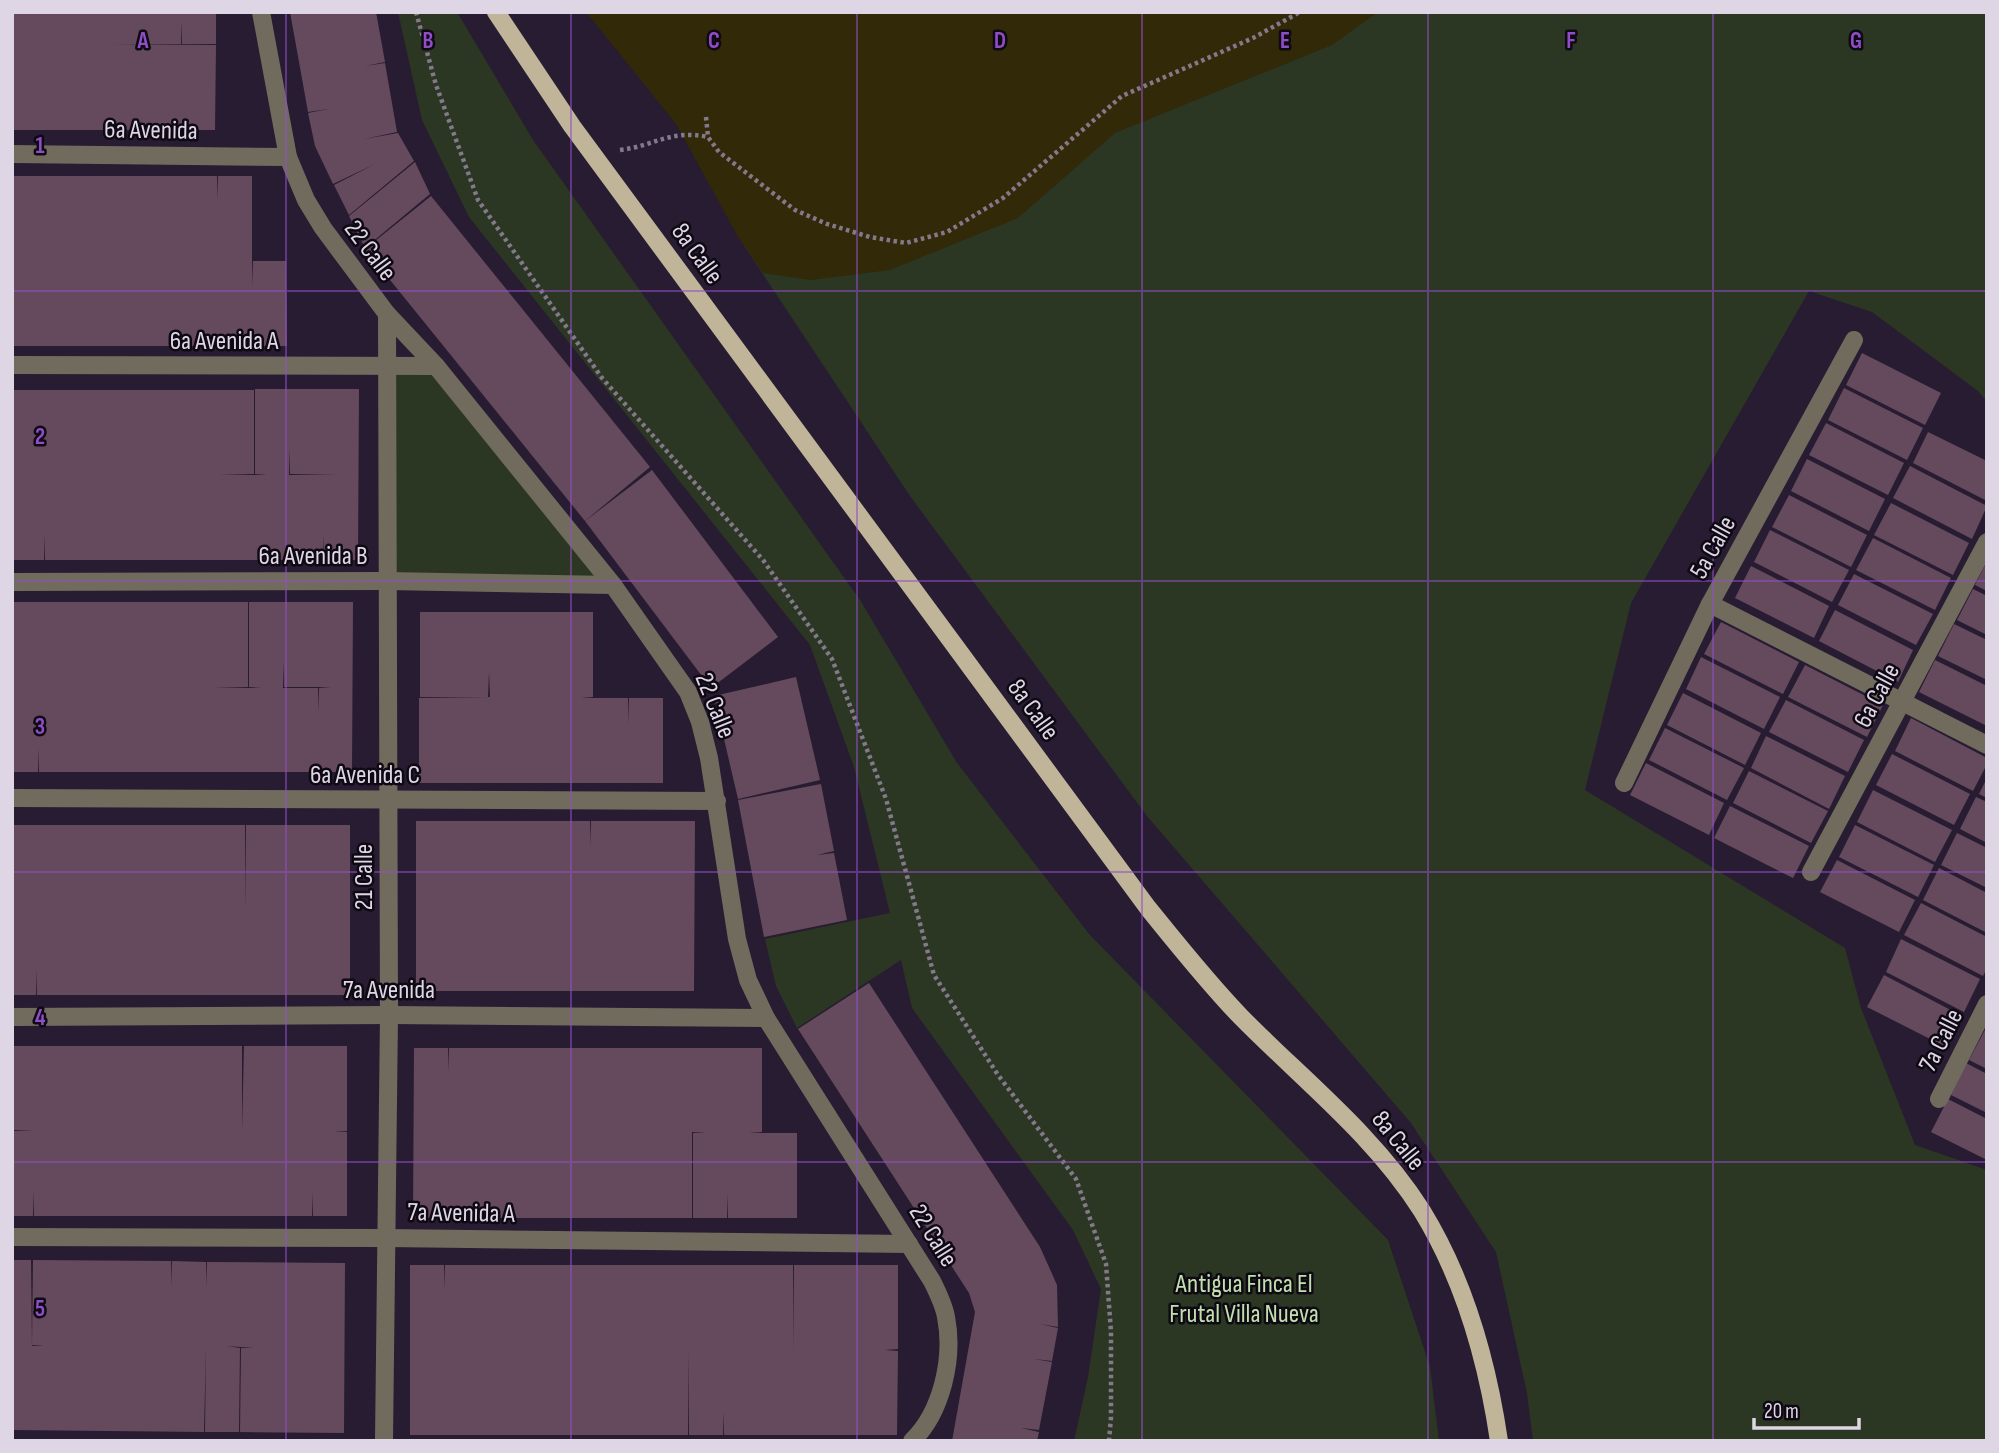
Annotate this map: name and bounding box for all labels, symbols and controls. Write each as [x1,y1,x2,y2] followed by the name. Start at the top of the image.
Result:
[137,27,150,55] text: A
[423,27,434,55] text: B
[708,27,720,55] text: C
[994,27,1006,55] text: D
[1280,27,1290,55] text: E
[1566,27,1576,55] text: F
[1850,27,1862,55] text: G
[104,114,198,147] street label: 6a Avenida
[35,132,45,160] text: 1
[337,214,403,287] street label: 22 Calle
[664,217,729,290] street label: 8a Calle
[170,326,279,357] street label: 6a Avenida A
[35,423,45,451] text: 2
[1684,511,1743,584] street label: 5a Calle
[258,541,368,572] street label: 6a Avenida B
[1848,658,1907,733] street label: 6a Calle
[688,668,742,743] street label: 22 Calle
[1000,673,1065,746] street label: 8a Calle
[35,713,45,741] text: 3
[310,760,420,791] street label: 6a Avenida C
[349,844,380,910] street label: 21 Calle
[343,975,435,1006] street label: 7a Avenida
[35,1004,46,1032] text: 4
[1912,1004,1970,1077] street label: 7a Calle
[1364,1105,1431,1177] street label: 8a Calle
[407,1197,516,1230] street label: 7a Avenida A
[902,1199,964,1273] street label: 22 Calle
[1169,1269,1319,1330] park label: Antigua Finca El Frutal Villa Nueva
[35,1295,45,1323] text: 5
[1754,1386,1859,1430] scale bar
[1764,1399,1799,1424] text: 20 m

